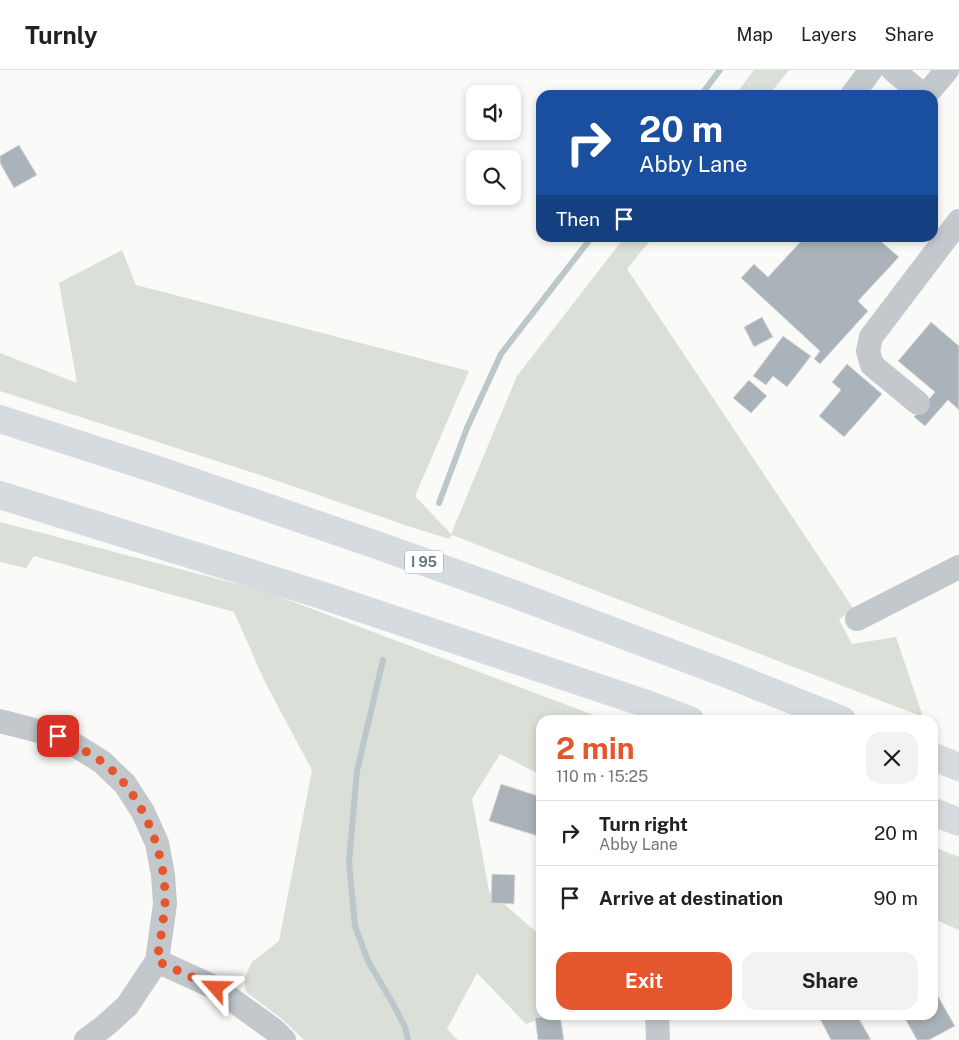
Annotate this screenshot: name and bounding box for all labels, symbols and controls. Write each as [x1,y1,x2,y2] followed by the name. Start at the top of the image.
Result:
[25,21,98,49] text: Turnly
[737,24,773,45] text: Map
[801,24,857,45] text: Layers
[885,24,934,45] text: Share
[466,85,521,205] map controls
[466,85,521,140] button: sound
[639,109,723,150] text: 20 m
[556,110,621,175] icon: right
[466,150,521,205] button: search
[639,151,747,177] text: Abby Lane
[610,205,638,233] icon: arrive
[556,208,600,230] text: Then
[405,551,443,574] road number: I 95
[37,715,79,757] pin
[44,722,72,750] icon: arrive
[556,730,635,766] text: 2 min
[866,732,918,784] button: close
[556,767,648,786] text: 110 m · 15:25
[599,813,688,835] text: Turn right
[556,819,584,847] icon: right
[874,822,918,844] text: 20 m
[599,835,678,854] text: Abby Lane
[556,884,584,912] icon: arrive
[599,887,783,909] text: Arrive at destination
[874,887,918,909] text: 90 m
[556,952,732,1010] button: Exit
[742,952,918,1010] button: Share
[189,961,241,1013] position arrow

